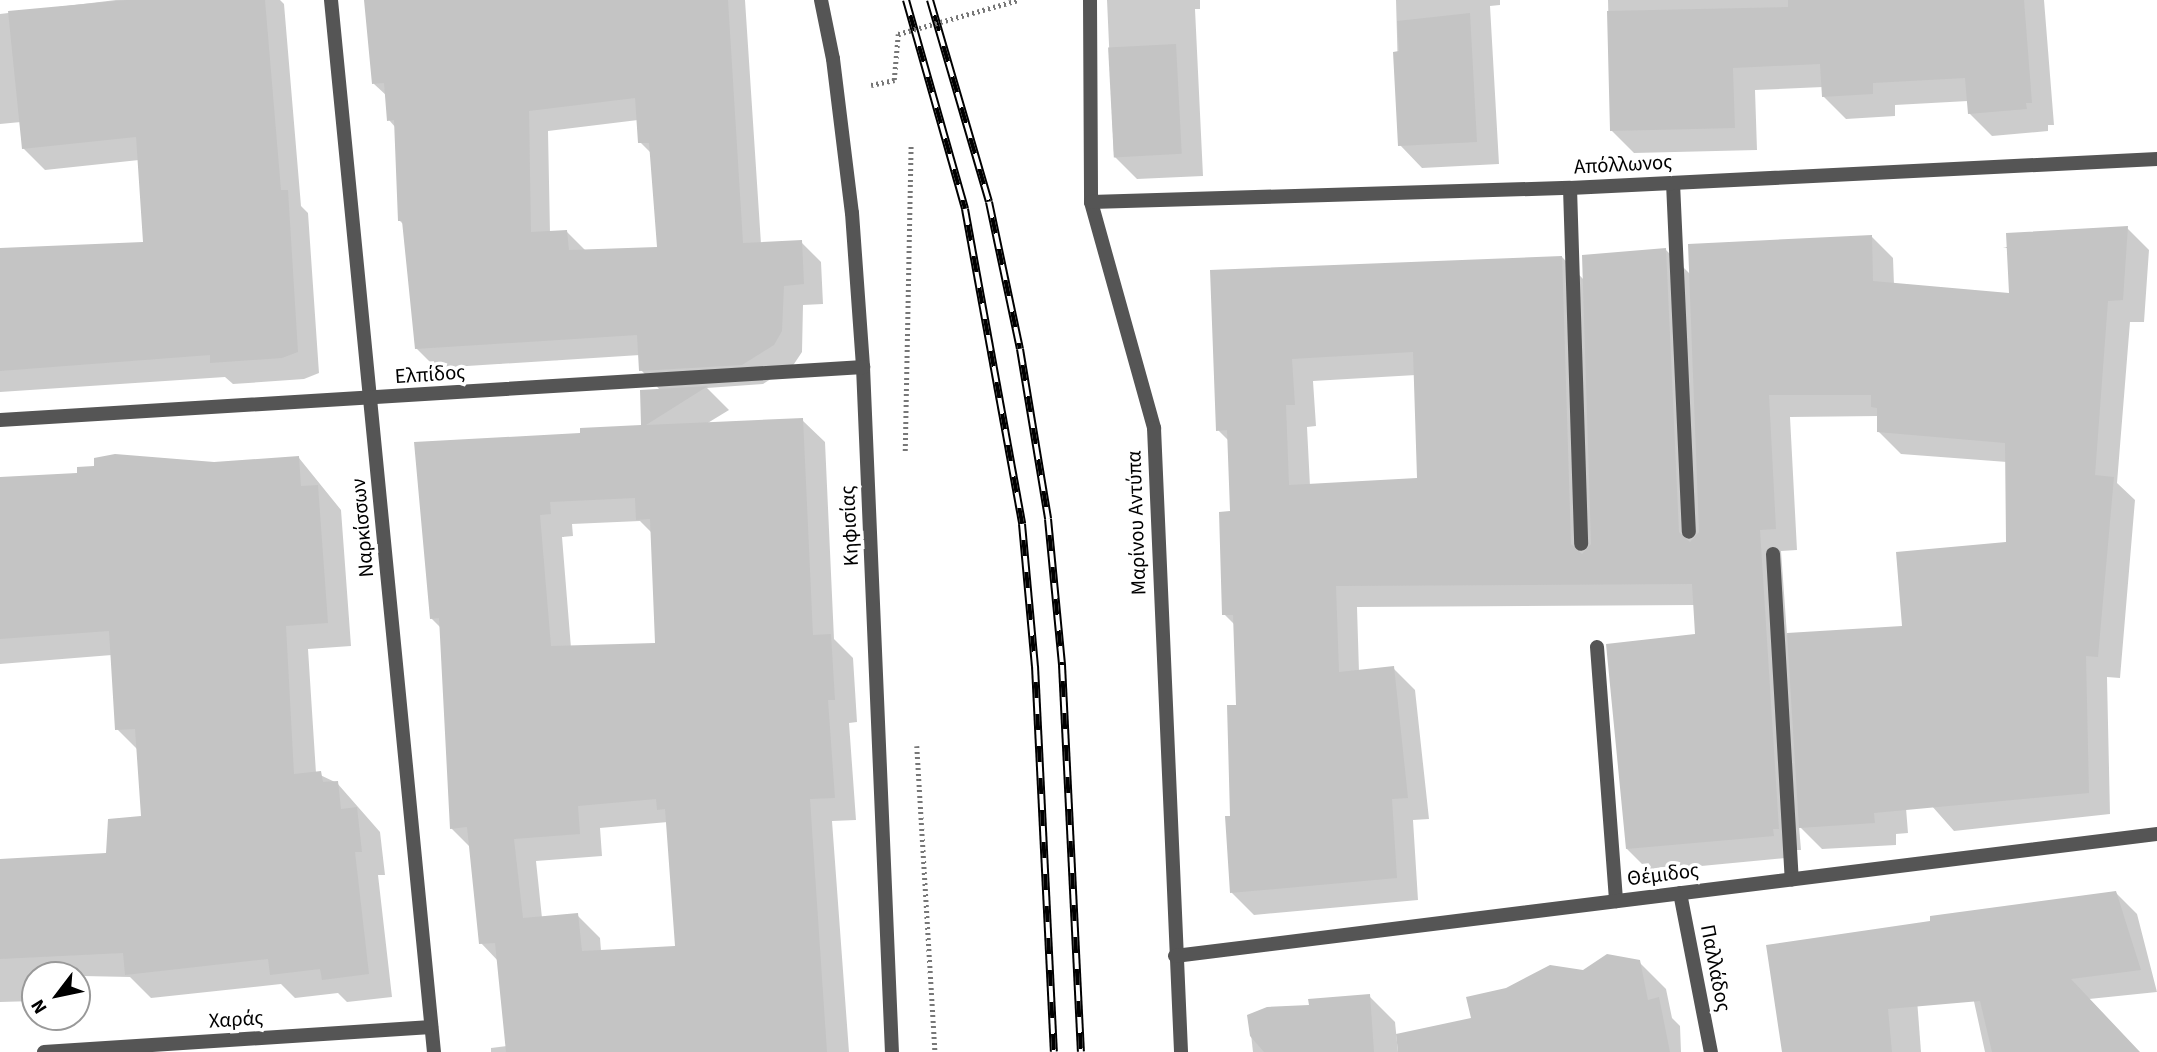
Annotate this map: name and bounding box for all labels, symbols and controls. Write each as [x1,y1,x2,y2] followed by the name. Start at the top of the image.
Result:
[1573,149,1673,179] street label: Απόλλωνος
[394,359,466,389] street label: Ελπίδος
[1121,450,1151,596] street label: Μαρίνου Αντύπα
[345,477,379,579] street label: Ναρκίσσων
[834,485,864,567] street label: Κηφισίας
[1626,857,1700,891] street label: Θέμιδος
[1695,922,1737,1014] street label: Παλλάδος
[21,961,91,1031] north arrow
[25,994,54,1019] text: N
[208,1005,264,1033] street label: Χαράς

